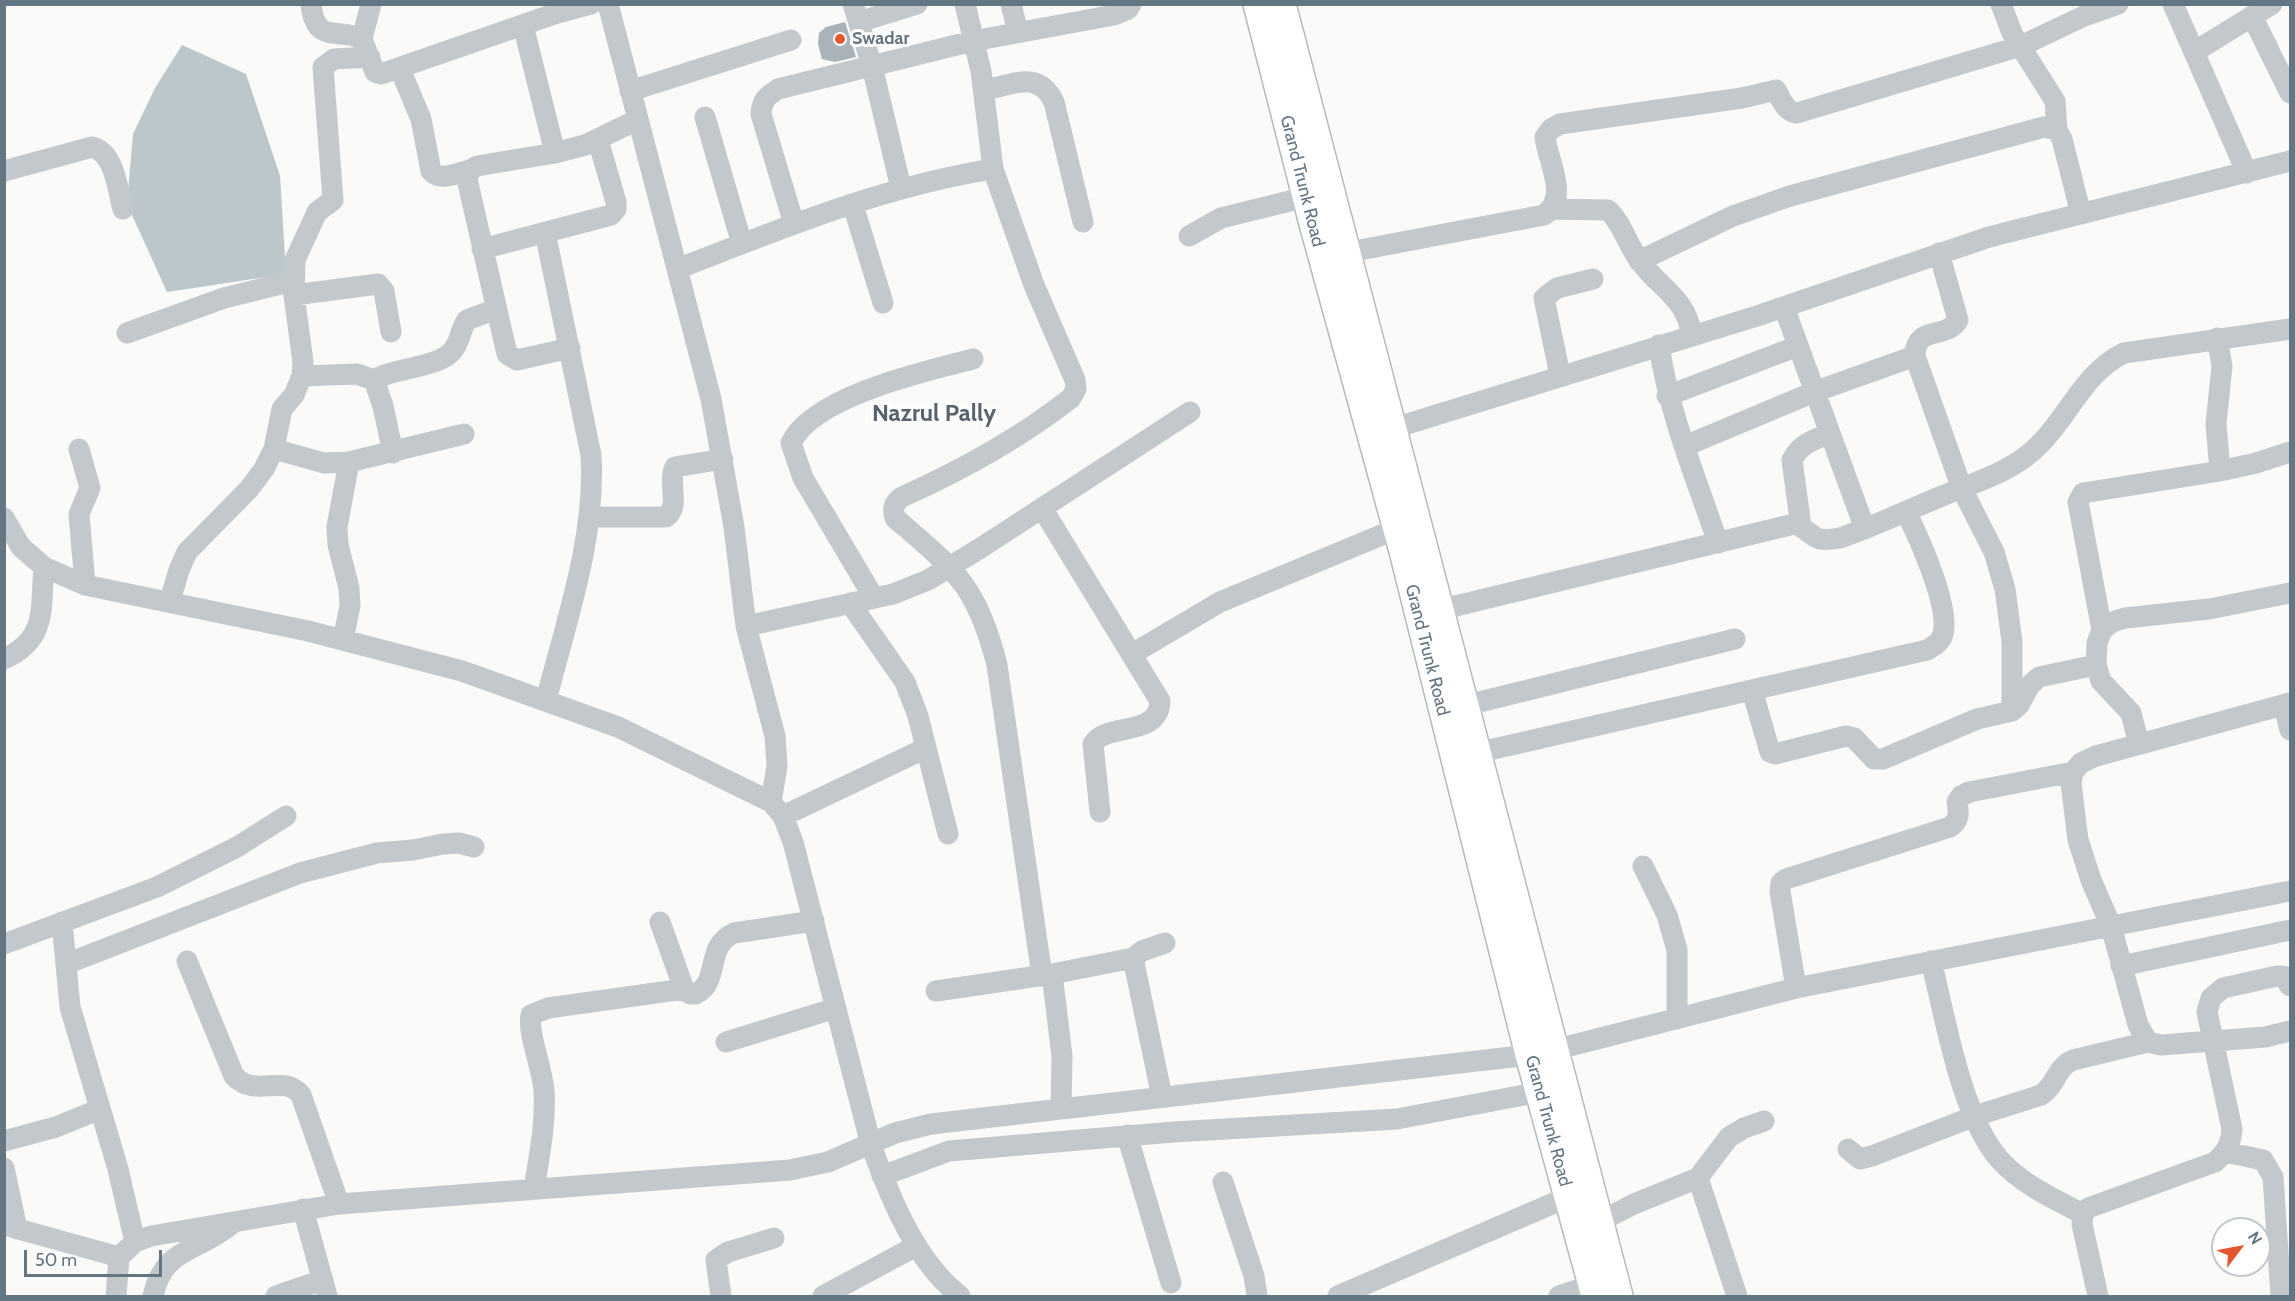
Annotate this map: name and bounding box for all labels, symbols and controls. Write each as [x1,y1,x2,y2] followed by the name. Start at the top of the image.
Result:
[852,28,909,50] place label: Swadar
[833,32,847,46] marker: Swadar
[1275,113,1329,249] street label: Grand Trunk Road
[872,400,996,428] district label: Nazrul Pally
[1400,582,1454,718] street label: Grand Trunk Road
[1520,1053,1576,1189] street label: Grand Trunk Road
[2211,1217,2271,1277] north arrow
[2244,1228,2266,1248] text: N
[27,1238,165,1276] scale bar
[35,1249,77,1271] text: 50 m

